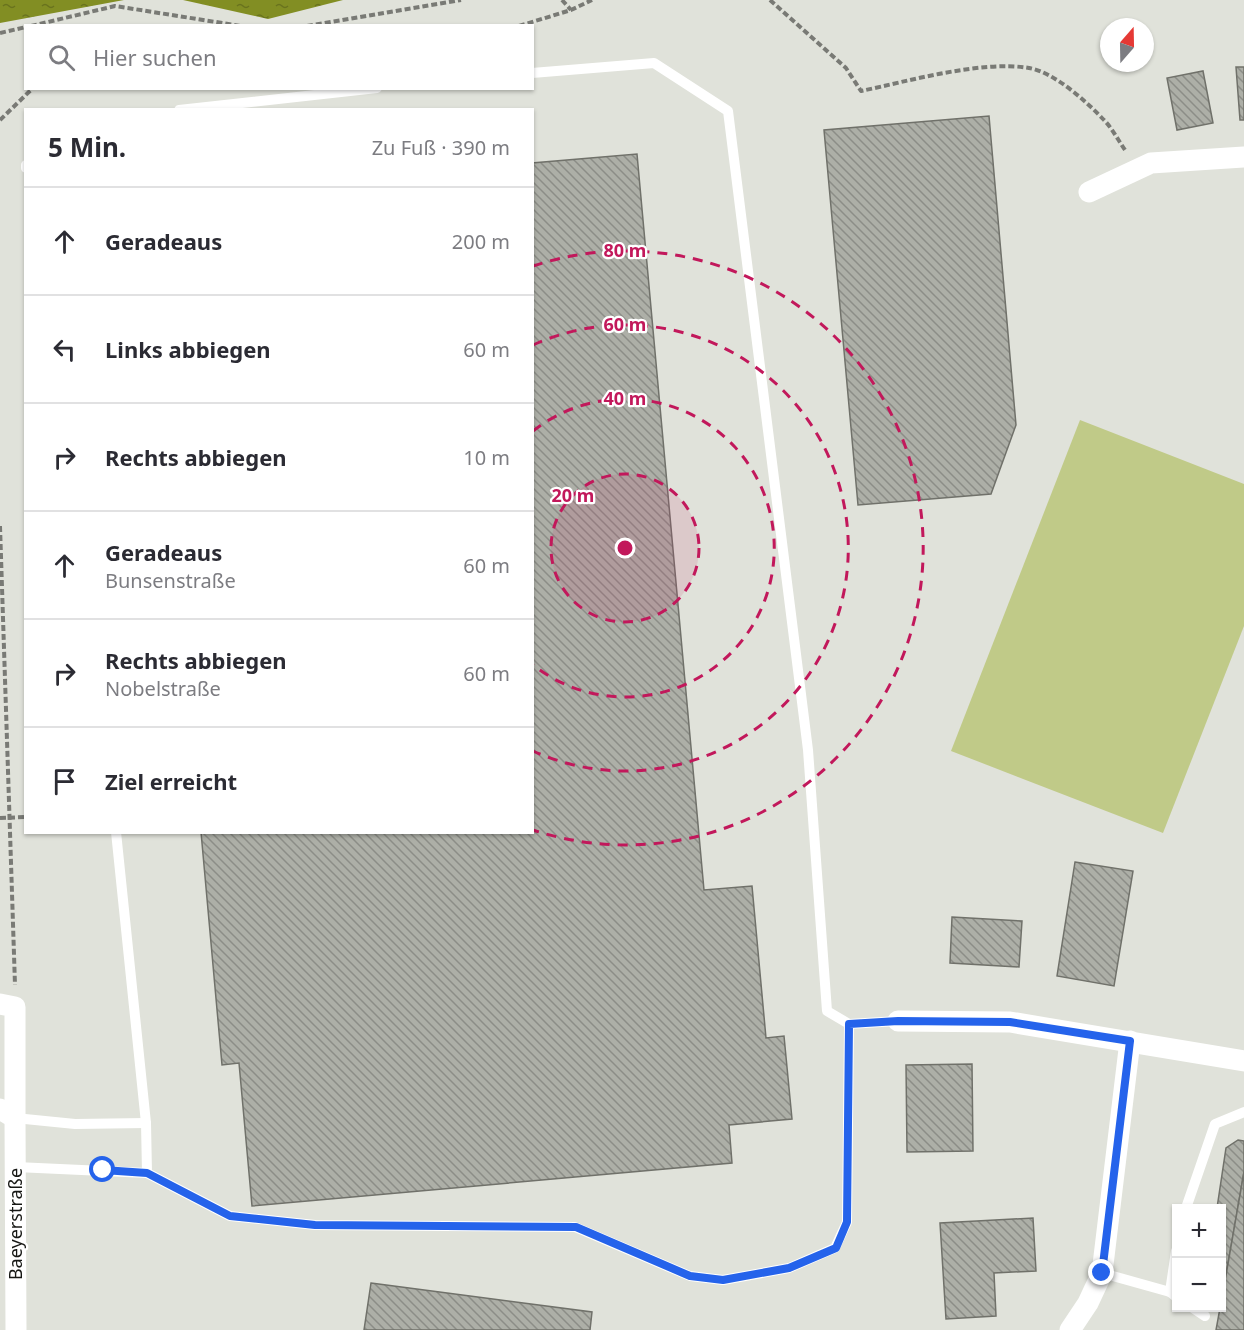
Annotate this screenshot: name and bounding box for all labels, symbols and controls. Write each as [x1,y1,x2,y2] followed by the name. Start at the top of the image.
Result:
[1100,18,1154,72] north arrow
[24,24,534,90] search box
[45,41,78,74] icon: search
[93,42,217,72] text: Hier suchen
[48,129,126,165] text: 5 Min.
[372,134,510,161] text: Zu Fuß · 390 m
[48,225,81,258] icon: ahead
[105,226,222,256] text: Geradeaus
[452,228,510,255] text: 200 m
[604,238,646,262] text: 80 m
[604,312,646,336] text: 60 m
[48,333,81,366] icon: left
[105,334,271,364] text: Links abbiegen
[463,336,510,363] text: 60 m
[604,386,646,410] text: 40 m
[48,441,81,474] icon: right
[105,442,287,472] text: Rechts abbiegen
[463,444,510,471] text: 10 m
[552,483,594,507] text: 20 m
[105,537,222,567] text: Geradeaus
[615,538,635,558] centre of rings
[48,549,81,582] icon: ahead
[463,552,510,579] text: 60 m
[105,567,236,594] text: Bunsenstraße
[105,645,287,675] text: Rechts abbiegen
[48,657,81,690] icon: right
[463,660,510,687] text: 60 m
[105,675,221,702] text: Nobelstraße
[48,765,81,798] icon: arrive
[105,766,237,796] text: Ziel erreicht
[89,1156,115,1182] route start
[3,1168,27,1280] street label: Baeyerstraße
[1172,1204,1226,1312] map controls
[1172,1204,1226,1258] button: +
[1172,1258,1226,1312] button: −
[1088,1259,1114,1285] route end

